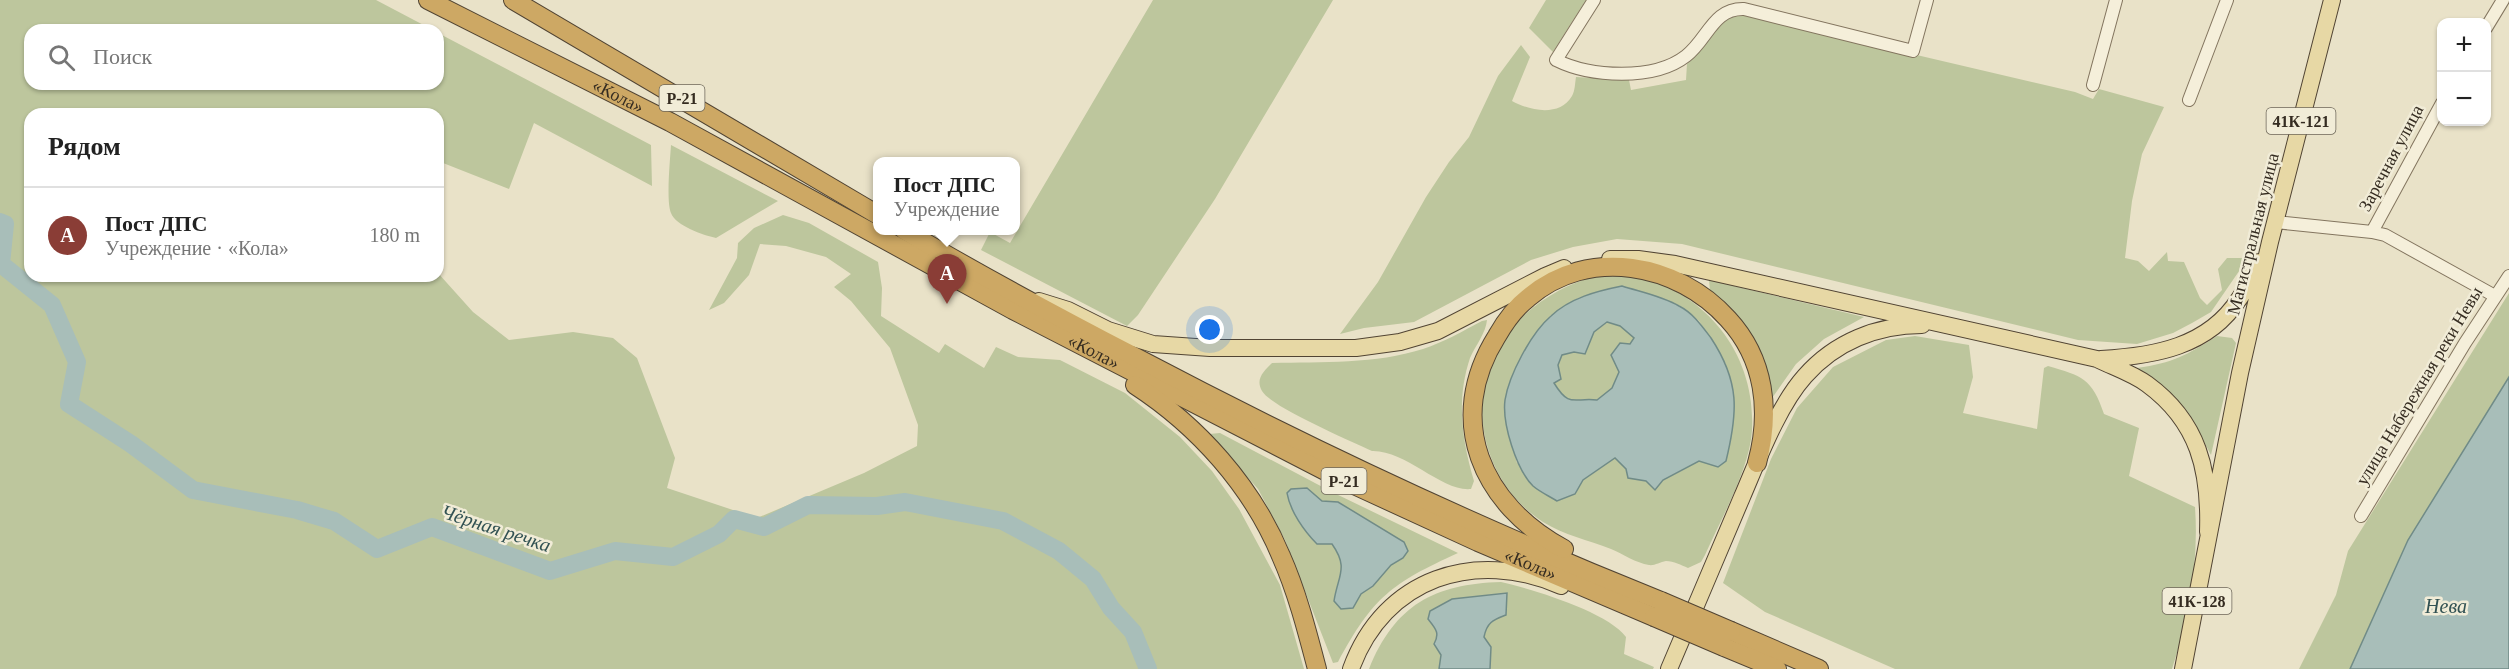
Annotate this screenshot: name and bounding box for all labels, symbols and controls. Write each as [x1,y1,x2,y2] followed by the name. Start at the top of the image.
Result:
[2437,18,2491,126] map controls
[2437,18,2491,72] button: +
[24,24,444,90] search box
[45,41,78,74] icon: search
[93,44,152,69] text: Поиск
[2437,72,2491,126] button: −
[589,75,647,117] street label: «Кола»
[660,85,704,111] road number: Р-21
[2355,101,2427,215] street label: Заречная улица
[2266,108,2336,134] road number: 41К-121
[48,132,121,161] text: Рядом
[2223,151,2283,317] street label: Магистральная улица
[873,157,1020,235] popup
[893,172,996,197] text: Пост ДПС
[893,198,1000,220] text: Учреждение
[105,211,207,236] text: Пост ДПС
[60,224,75,246] text: A
[369,224,420,246] text: 180 m
[105,237,289,259] text: Учреждение · «Кола»
[928,254,966,304] pin: A
[2352,283,2486,489] street label: улица Набережная реки Невы
[1195,315,1224,344] your location
[1065,330,1123,373] street label: «Кола»
[1322,468,1366,494] road number: Р-21
[438,500,554,557] water label: Чёрная речка
[1501,544,1560,584] street label: «Кола»
[2162,588,2232,614] road number: 41К-128
[2424,595,2467,617] water label: Нева

